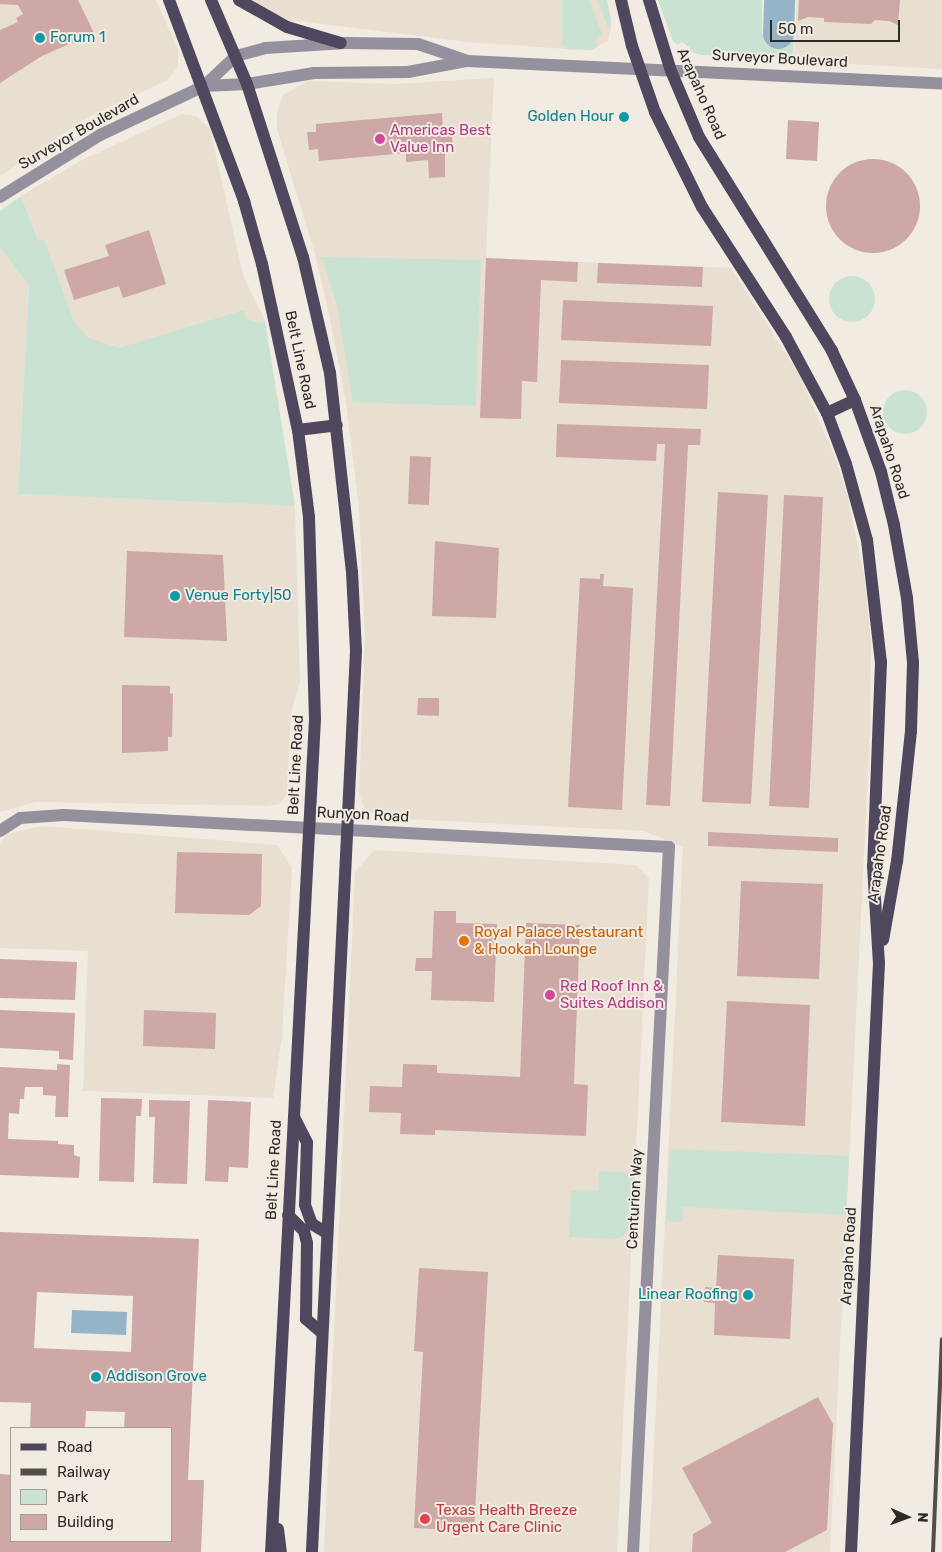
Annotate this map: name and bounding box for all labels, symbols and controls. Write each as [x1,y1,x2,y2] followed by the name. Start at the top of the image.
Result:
[772,10,902,42] scale bar
[778,20,813,38] text: 50 m
[50,29,105,47] place label: Forum 1
[34,32,46,44] marker: Forum 1
[673,46,729,142] street label: Arapaho Road
[711,46,849,72] street label: Surveyor Boulevard
[15,90,143,174] street label: Surveyor Boulevard
[527,108,614,126] place label: Golden Hour
[618,111,630,123] marker: Golden Hour
[390,121,491,156] place label: Americas Best Value Inn
[374,133,386,145] marker: Americas Best Value Inn
[281,309,319,411] street label: Belt Line Road
[865,403,913,501] street label: Arapaho Road
[185,587,292,605] place label: Venue Forty|50
[169,590,181,602] marker: Venue Forty|50
[284,714,308,816] street label: Belt Line Road
[316,804,410,826] street label: Runyon Road
[864,804,896,904] street label: Arapaho Road
[474,923,643,958] place label: Royal Palace Restaurant & Hookah Lounge
[458,935,470,947] marker: Royal Palace Restaurant & Hookah Lounge
[560,977,664,1012] place label: Red Roof Inn & Suites Addison
[544,989,556,1001] marker: Red Roof Inn & Suites Addison
[262,1119,286,1221] street label: Belt Line Road
[623,1148,647,1250] street label: Centurion Way
[837,1207,861,1305] street label: Arapaho Road
[638,1286,738,1304] place label: Linear Roofing
[742,1289,754,1301] marker: Linear Roofing
[106,1368,207,1386] place label: Addison Grove
[90,1371,102,1383] marker: Addison Grove
[10,1427,172,1542] legend
[57,1438,93,1456] text: Road
[57,1463,111,1481] text: Railway
[57,1488,88,1506] text: Park
[882,1492,932,1542] north arrow
[436,1501,577,1536] place label: Texas Health Breeze Urgent Care Clinic
[418,1512,432,1526] marker: Texas Health Breeze Urgent Care Clinic
[914,1512,931,1523] text: N
[57,1513,114,1531] text: Building

